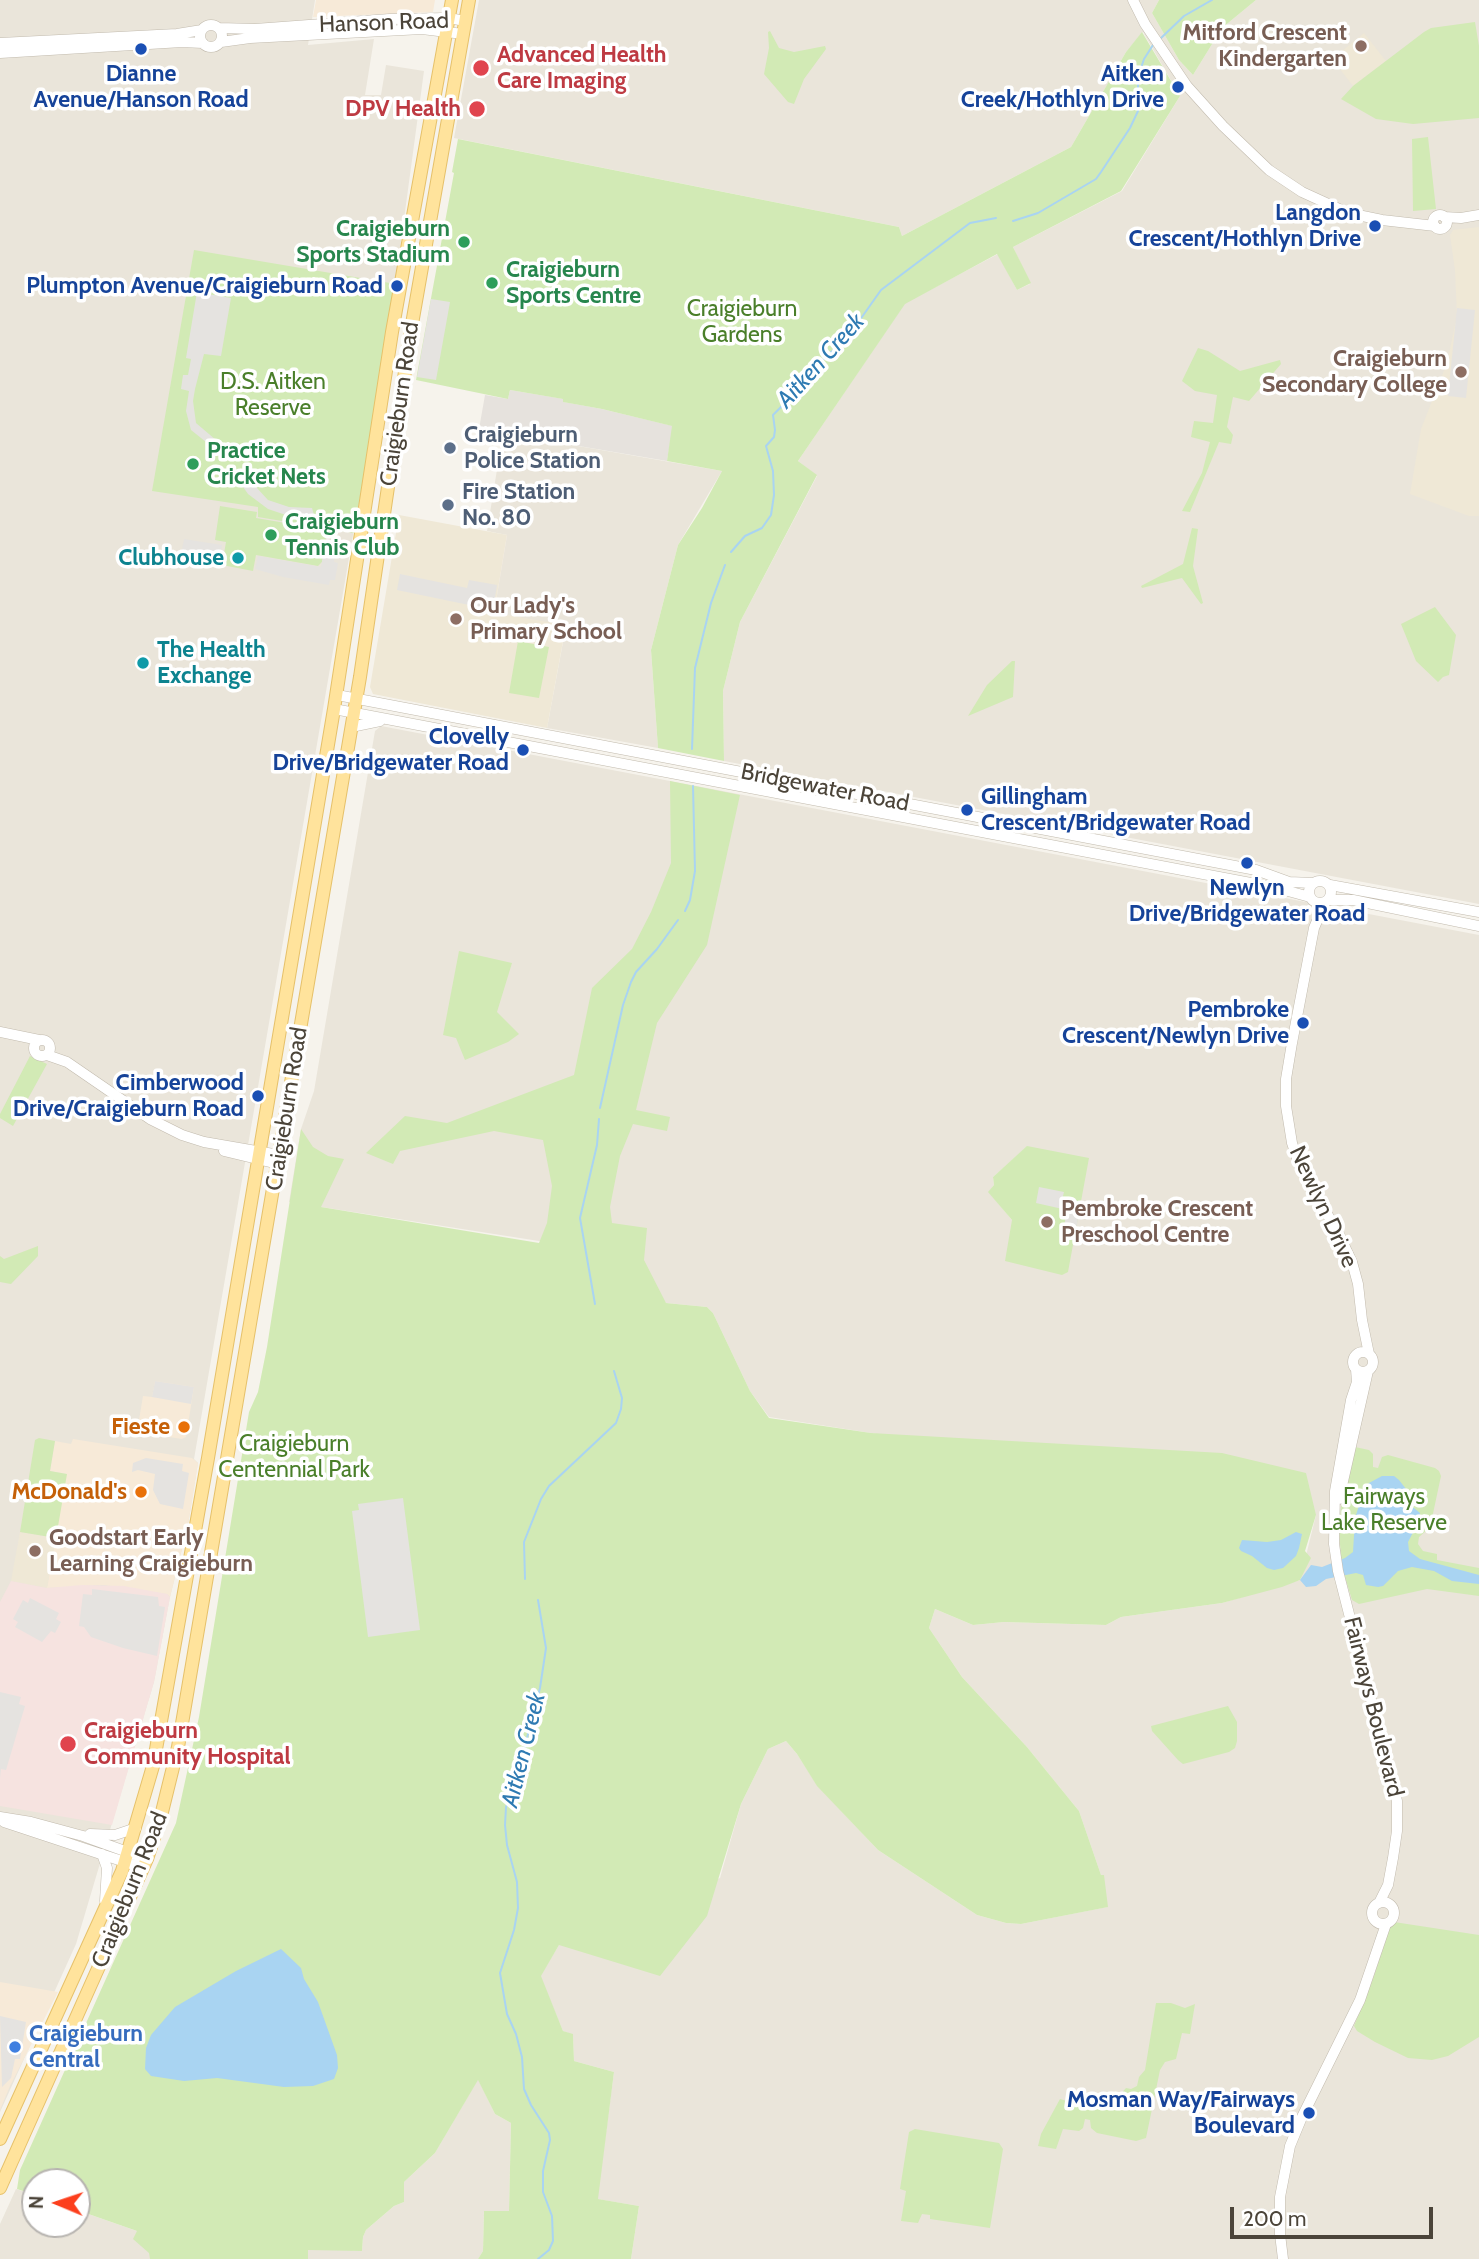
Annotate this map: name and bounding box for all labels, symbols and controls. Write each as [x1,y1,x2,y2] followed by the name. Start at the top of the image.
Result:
[319,7,449,39] street label: Hanson Road
[1182,19,1347,73] place label: Mitford Crescent Kindergarten
[1353,38,1369,54] marker: Mitford Crescent Kindergarten
[133,41,149,57] marker: Dianne Avenue/Hanson Road
[497,41,666,95] place label: Advanced Health Care Imaging
[471,58,491,78] marker: Advanced Health Care Imaging
[33,60,249,114] place label: Dianne Avenue/Hanson Road
[961,60,1164,114] place label: Aitken Creek/Hothlyn Drive
[1170,79,1186,95] marker: Aitken Creek/Hothlyn Drive
[345,95,461,123] place label: DPV Health
[467,99,487,119] marker: DPV Health
[1128,199,1361,253] place label: Langdon Crescent/Hothlyn Drive
[296,215,450,269] place label: Craigieburn Sports Stadium
[1367,218,1383,234] marker: Langdon Crescent/Hothlyn Drive
[456,234,472,250] marker: Craigieburn Sports Stadium
[506,256,641,310] place label: Craigieburn Sports Centre
[26,272,383,300] place label: Plumpton Avenue/Craigieburn Road
[484,275,500,291] marker: Craigieburn Sports Centre
[389,278,405,294] marker: Plumpton Avenue/Craigieburn Road
[687,295,797,349] park label: Craigieburn Gardens
[771,308,871,414] water label: Aitken Creek
[375,320,425,488] street label: Craigieburn Road
[1262,345,1447,399] place label: Craigieburn Secondary College
[1453,364,1469,380] marker: Craigieburn Secondary College
[220,368,326,422] park label: D.S. Aitken Reserve
[464,421,601,475] place label: Craigieburn Police Station
[207,437,326,491] place label: Practice Cricket Nets
[442,440,458,456] marker: Craigieburn Police Station
[185,456,201,472] marker: Practice Cricket Nets
[462,478,575,532] place label: Fire Station No. 80
[440,497,456,513] marker: Fire Station No. 80
[285,508,399,562] place label: Craigieburn Tennis Club
[263,527,279,543] marker: Craigieburn Tennis Club
[118,544,224,572] place label: Clubhouse
[230,550,246,566] marker: Clubhouse
[470,592,622,646] place label: Our Lady's Primary School
[448,611,464,627] marker: Our Lady's Primary School
[157,636,266,690] place label: The Health Exchange
[135,655,151,671] marker: The Health Exchange
[272,723,509,777] place label: Clovelly Drive/Bridgewater Road
[515,742,531,758] marker: Clovelly Drive/Bridgewater Road
[738,758,912,818] street label: Bridgewater Road
[981,783,1251,837] place label: Gillingham Crescent/Bridgewater Road
[959,802,975,818] marker: Gillingham Crescent/Bridgewater Road
[1239,855,1255,871] marker: Newlyn Drive/Bridgewater Road
[1129,874,1365,928] place label: Newlyn Drive/Bridgewater Road
[1062,996,1289,1050] place label: Pembroke Crescent/Newlyn Drive
[1295,1015,1311,1031] marker: Pembroke Crescent/Newlyn Drive
[260,1025,314,1193] street label: Craigieburn Road
[13,1069,244,1123] place label: Cimberwood Drive/Craigieburn Road
[250,1088,266,1104] marker: Cimberwood Drive/Craigieburn Road
[1283,1142,1363,1272] street label: Newlyn Drive
[1061,1195,1253,1249] place label: Pembroke Crescent Preschool Centre
[1039,1214,1055,1230] marker: Pembroke Crescent Preschool Centre
[111,1413,170,1441] place label: Fieste
[176,1419,192,1435] marker: Fieste
[218,1430,370,1484] park label: Craigieburn Centennial Park
[11,1478,127,1506] place label: McDonald's
[1321,1483,1447,1537] park label: Fairways Lake Reserve
[133,1484,149,1500] marker: McDonald's
[49,1524,253,1578] place label: Goodstart Early Learning Craigieburn
[27,1543,43,1559] marker: Goodstart Early Learning Craigieburn
[1337,1614,1409,1800] street label: Fairways Boulevard
[496,1690,552,1810] water label: Aitken Creek
[84,1717,291,1771] place label: Craigieburn Community Hospital
[58,1734,78,1754] marker: Craigieburn Community Hospital
[86,1808,174,1972] street label: Craigieburn Road
[29,2020,143,2074] place label: Craigieburn Central
[7,2039,23,2055] marker: Craigieburn Central
[1067,2086,1295,2140] place label: Mosman Way/Fairways Boulevard
[1301,2105,1317,2121] marker: Mosman Way/Fairways Boulevard
[21,2168,91,2238] north arrow
[1234,2192,1437,2236] scale bar
[25,2195,48,2209] text: N
[1243,2206,1306,2231] text: 200 m

